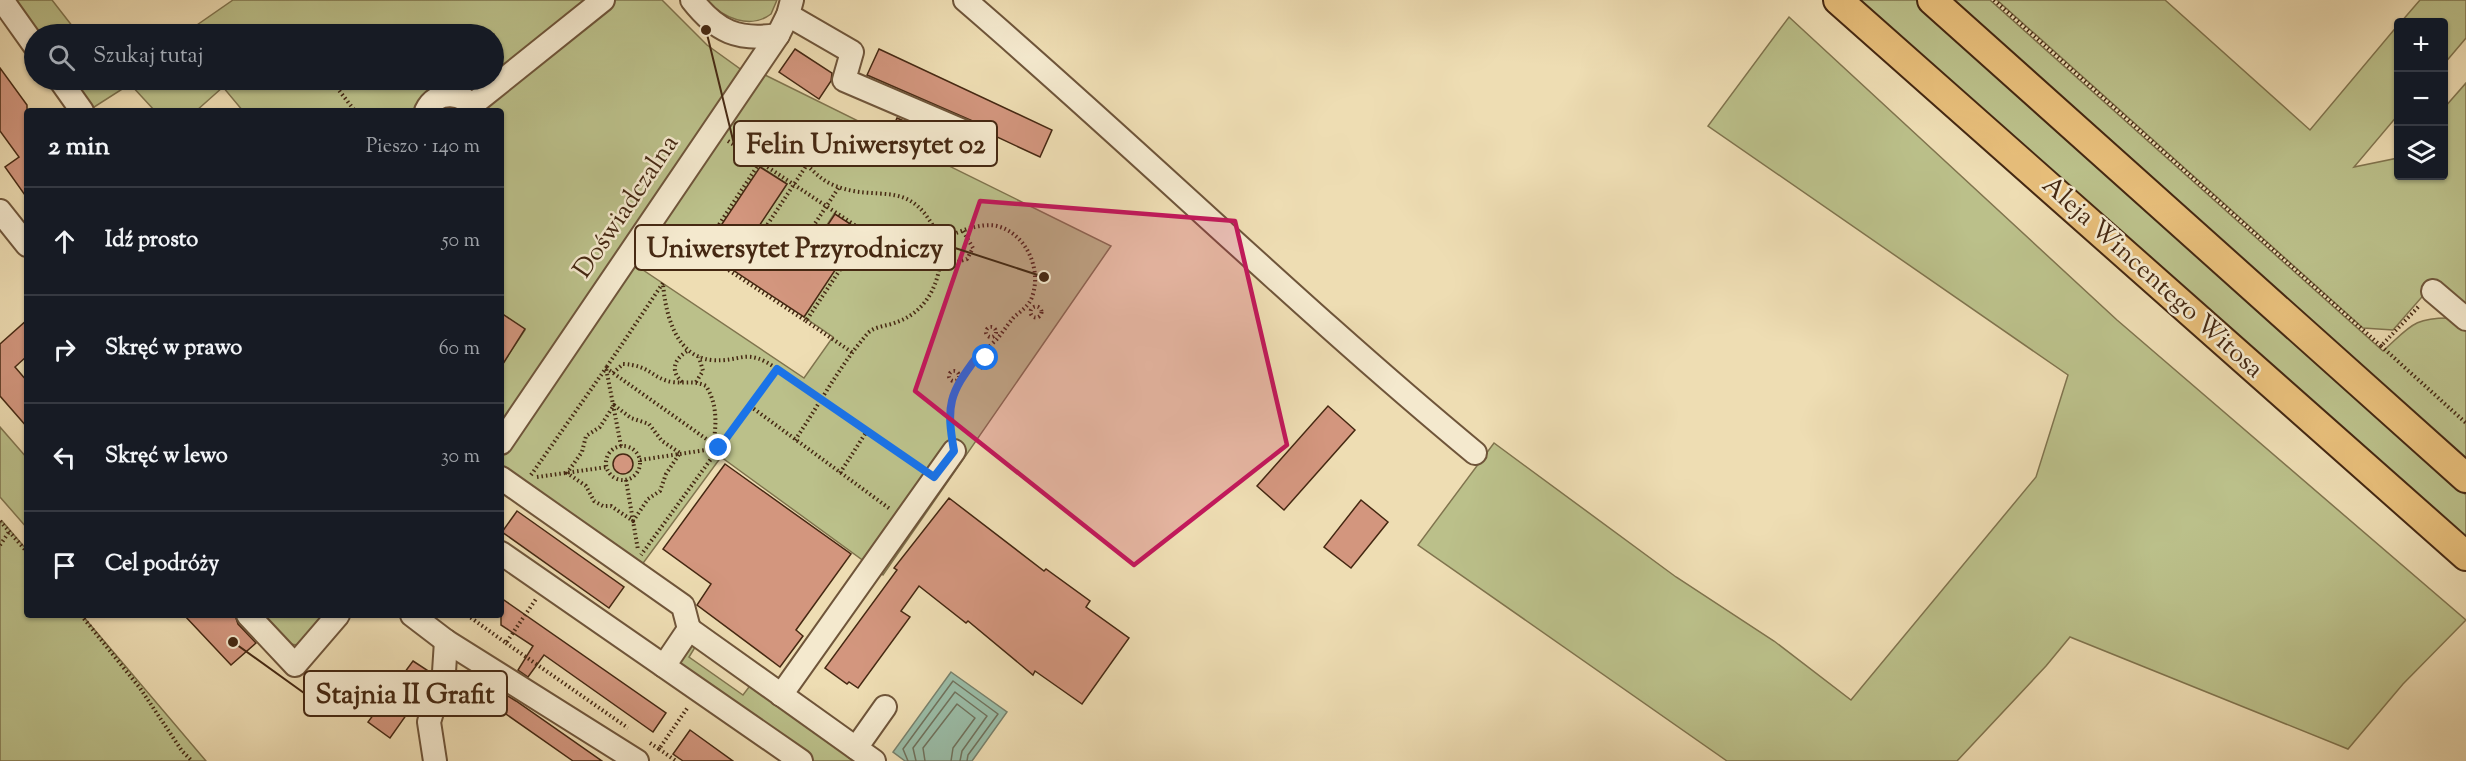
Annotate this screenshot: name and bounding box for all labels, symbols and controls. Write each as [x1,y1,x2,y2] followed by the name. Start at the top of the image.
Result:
[2394,18,2448,180] map controls
[2394,18,2448,72] button: +
[24,24,504,90] search box
[45,41,78,74] icon: search
[93,41,204,73] text: Szukaj tutaj
[2394,72,2448,126] button: −
[734,121,997,166] callout: Felin Uniwersytet 02
[2394,126,2448,180] button: layers
[747,127,986,166] text: Felin Uniwersytet 02
[565,128,689,286] street label: Doświadczalna
[48,129,110,166] text: 2 min
[366,133,480,162] text: Pieszo · 140 m
[2033,168,2271,388] street label: Aleja Wincentego Witosa
[48,225,81,258] icon: ahead
[105,225,198,257] text: Idź prosto
[635,225,955,270] callout: Uniwersytet Przyrodniczy
[442,227,480,256] text: 50 m
[647,231,944,270] text: Uniwersytet Przyrodniczy
[48,333,81,366] icon: right
[105,333,242,365] text: Skręć w prawo
[439,335,480,364] text: 60 m
[972,344,998,370] route start
[705,434,731,460] route end
[48,441,81,474] icon: left
[105,441,228,473] text: Skręć w lewo
[441,443,480,472] text: 30 m
[48,549,81,582] icon: arrive
[105,549,219,581] text: Cel podróży
[304,671,507,716] callout: Stajnia II Grafit
[316,677,495,716] text: Stajnia II Grafit

